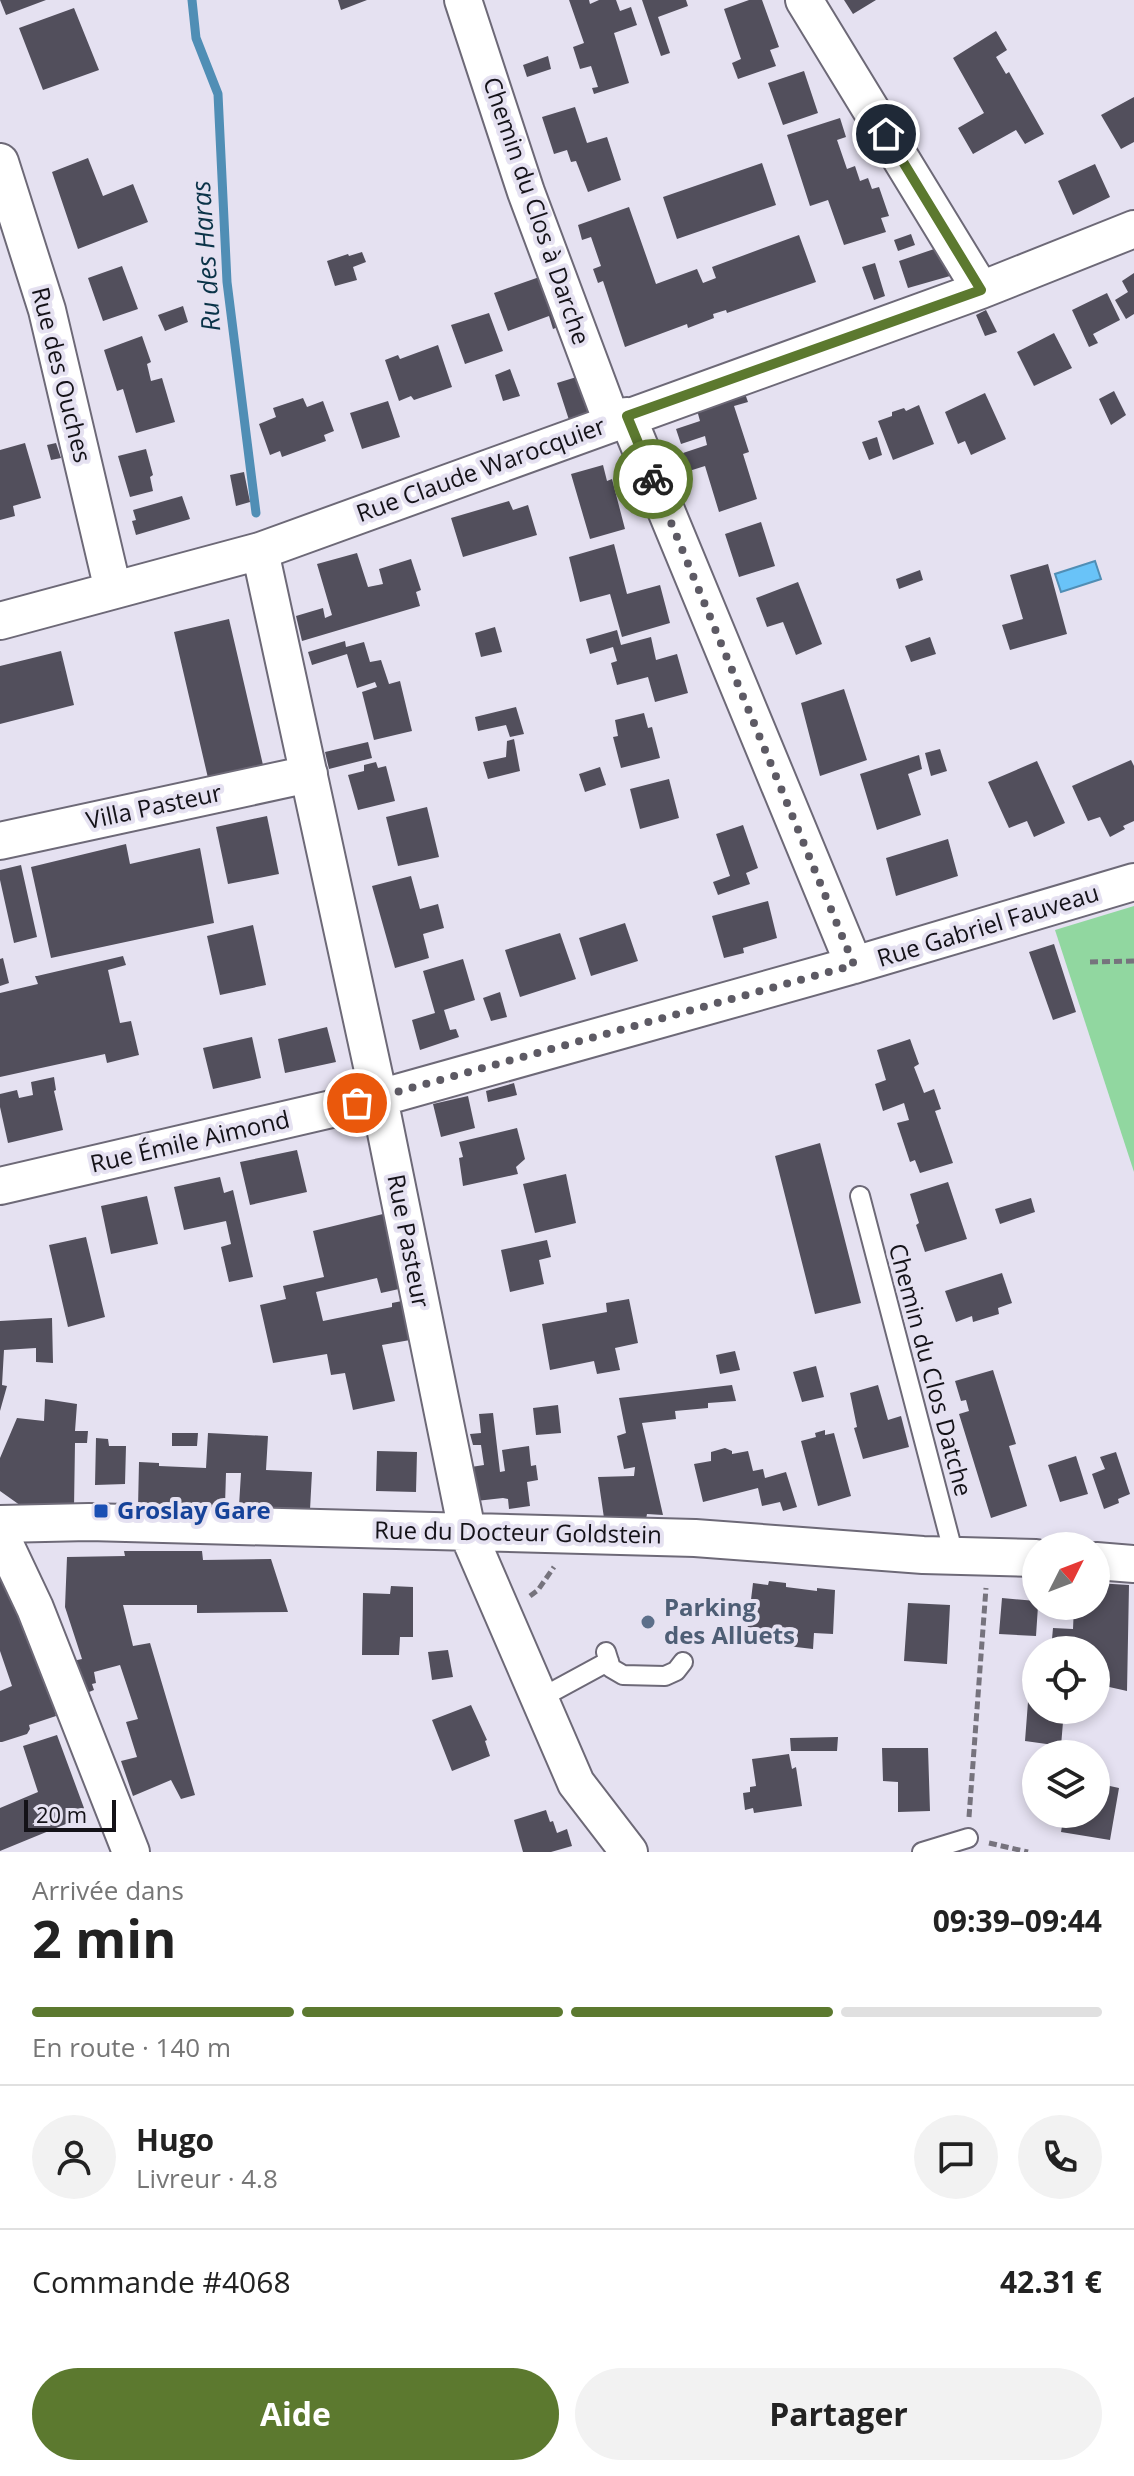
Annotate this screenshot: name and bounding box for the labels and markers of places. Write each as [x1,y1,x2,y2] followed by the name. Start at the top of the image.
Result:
[852,100,920,168] pin
[323,1069,391,1137] pin
[117,1493,271,1526] place label: Groslay Gare
[92,1502,110,1520] marker: Groslay Gare
[664,1590,795,1651] place label: Parking des Alluets
[639,1613,657,1631] marker: Parking des Alluets

